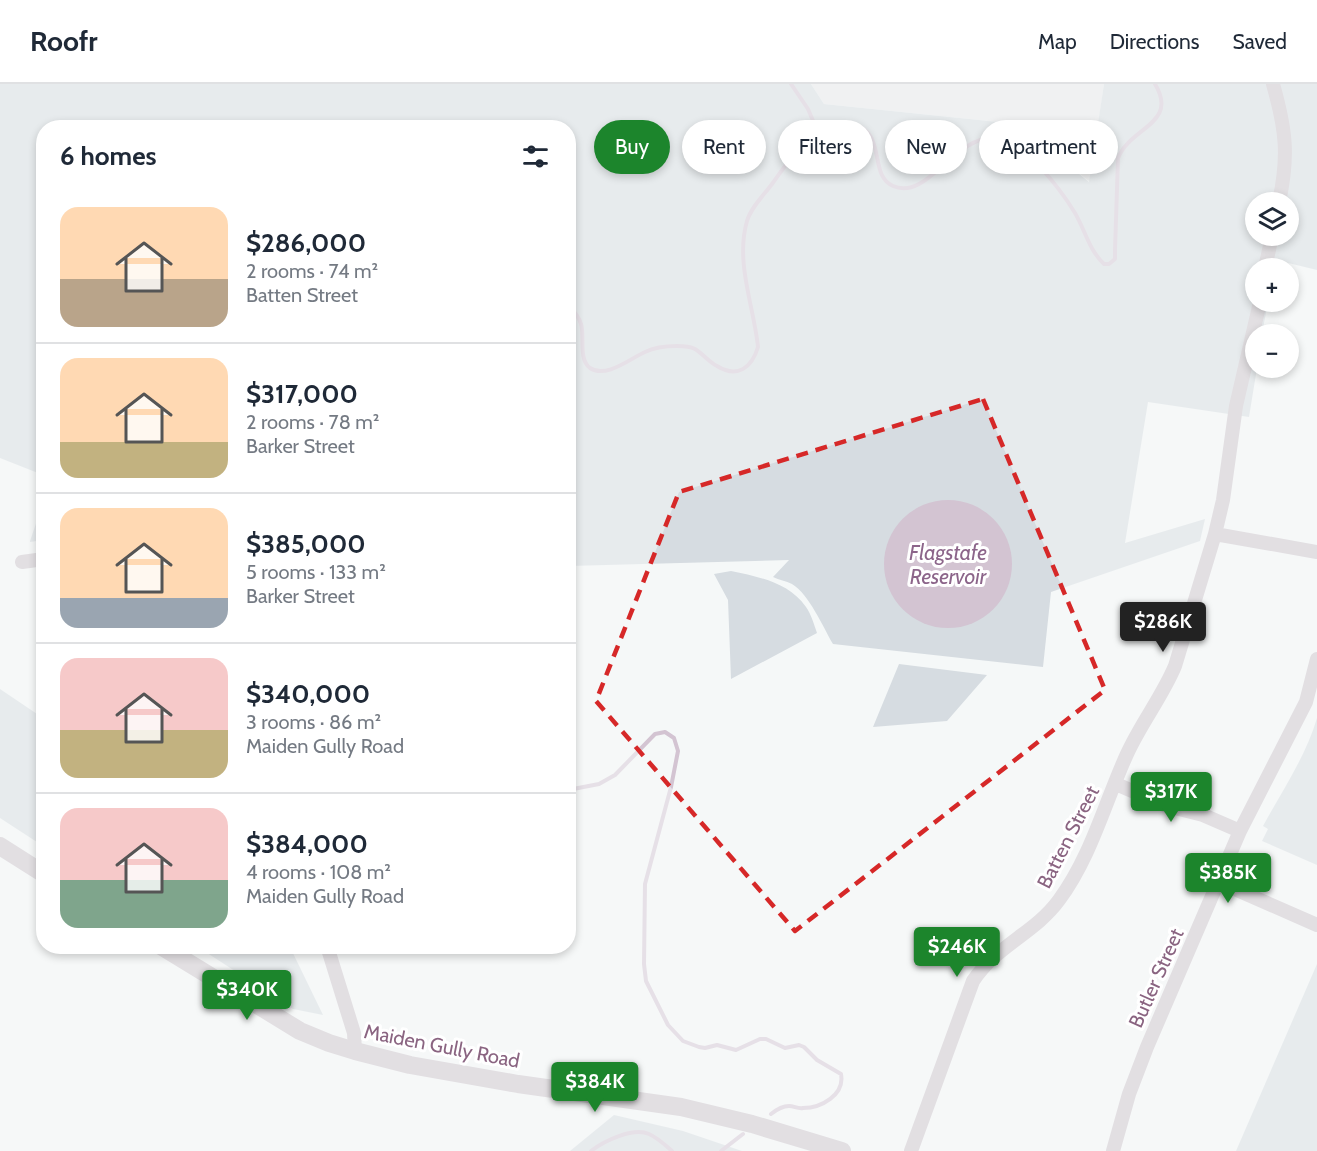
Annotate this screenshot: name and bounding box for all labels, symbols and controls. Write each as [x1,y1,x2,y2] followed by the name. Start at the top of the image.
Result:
[30,24,98,58] text: Roofr
[1038,29,1077,54] text: Map
[1110,29,1199,54] text: Directions
[1232,29,1287,54] text: Saved
[594,120,670,174] chip: Buy
[682,120,766,174] chip: Rent
[778,120,873,174] chip: Filters
[885,120,967,174] chip: New
[979,120,1118,174] chip: Apartment
[60,140,157,172] text: 6 homes
[519,140,552,173] icon: filters
[1245,192,1299,378] map controls
[1245,192,1299,246] button: layers
[246,227,366,259] text: $286,000
[108,231,180,303] icon: home
[1245,258,1299,312] button: +
[246,259,378,283] text: 2 rooms · 74 m²
[246,283,358,307] text: Batten Street
[1245,324,1299,378] button: −
[246,378,358,410] text: $317,000
[108,382,180,454] icon: home
[246,410,379,434] text: 2 rooms · 78 m²
[246,434,355,458] text: Barker Street
[246,528,366,560] text: $385,000
[108,532,180,604] icon: home
[909,540,988,589] water label: Flagstafe Reservoir
[246,560,386,584] text: 5 rooms · 133 m²
[246,584,355,608] text: Barker Street
[1121,602,1205,653] pin: $286K
[1134,609,1192,633] text: $286K
[246,678,370,710] text: $340,000
[108,682,180,754] icon: home
[246,710,381,734] text: 3 rooms · 86 m²
[246,734,404,758] text: Maiden Gully Road
[1129,772,1213,823] pin: $317K
[1145,779,1197,803] text: $317K
[1032,781,1104,892] street label: Batten Street
[246,828,368,860] text: $384,000
[108,832,180,904] icon: home
[1186,853,1270,904] pin: $385K
[246,860,391,884] text: 4 rooms · 108 m²
[1199,860,1257,884] text: $385K
[246,884,404,908] text: Maiden Gully Road
[1123,924,1189,1031] street label: Butler Street
[915,927,999,978] pin: $246K
[928,934,986,958] text: $246K
[205,970,289,1021] pin: $340K
[216,977,278,1001] text: $340K
[362,1019,522,1073] street label: Maiden Gully Road
[553,1062,637,1113] pin: $384K
[565,1069,625,1093] text: $384K

